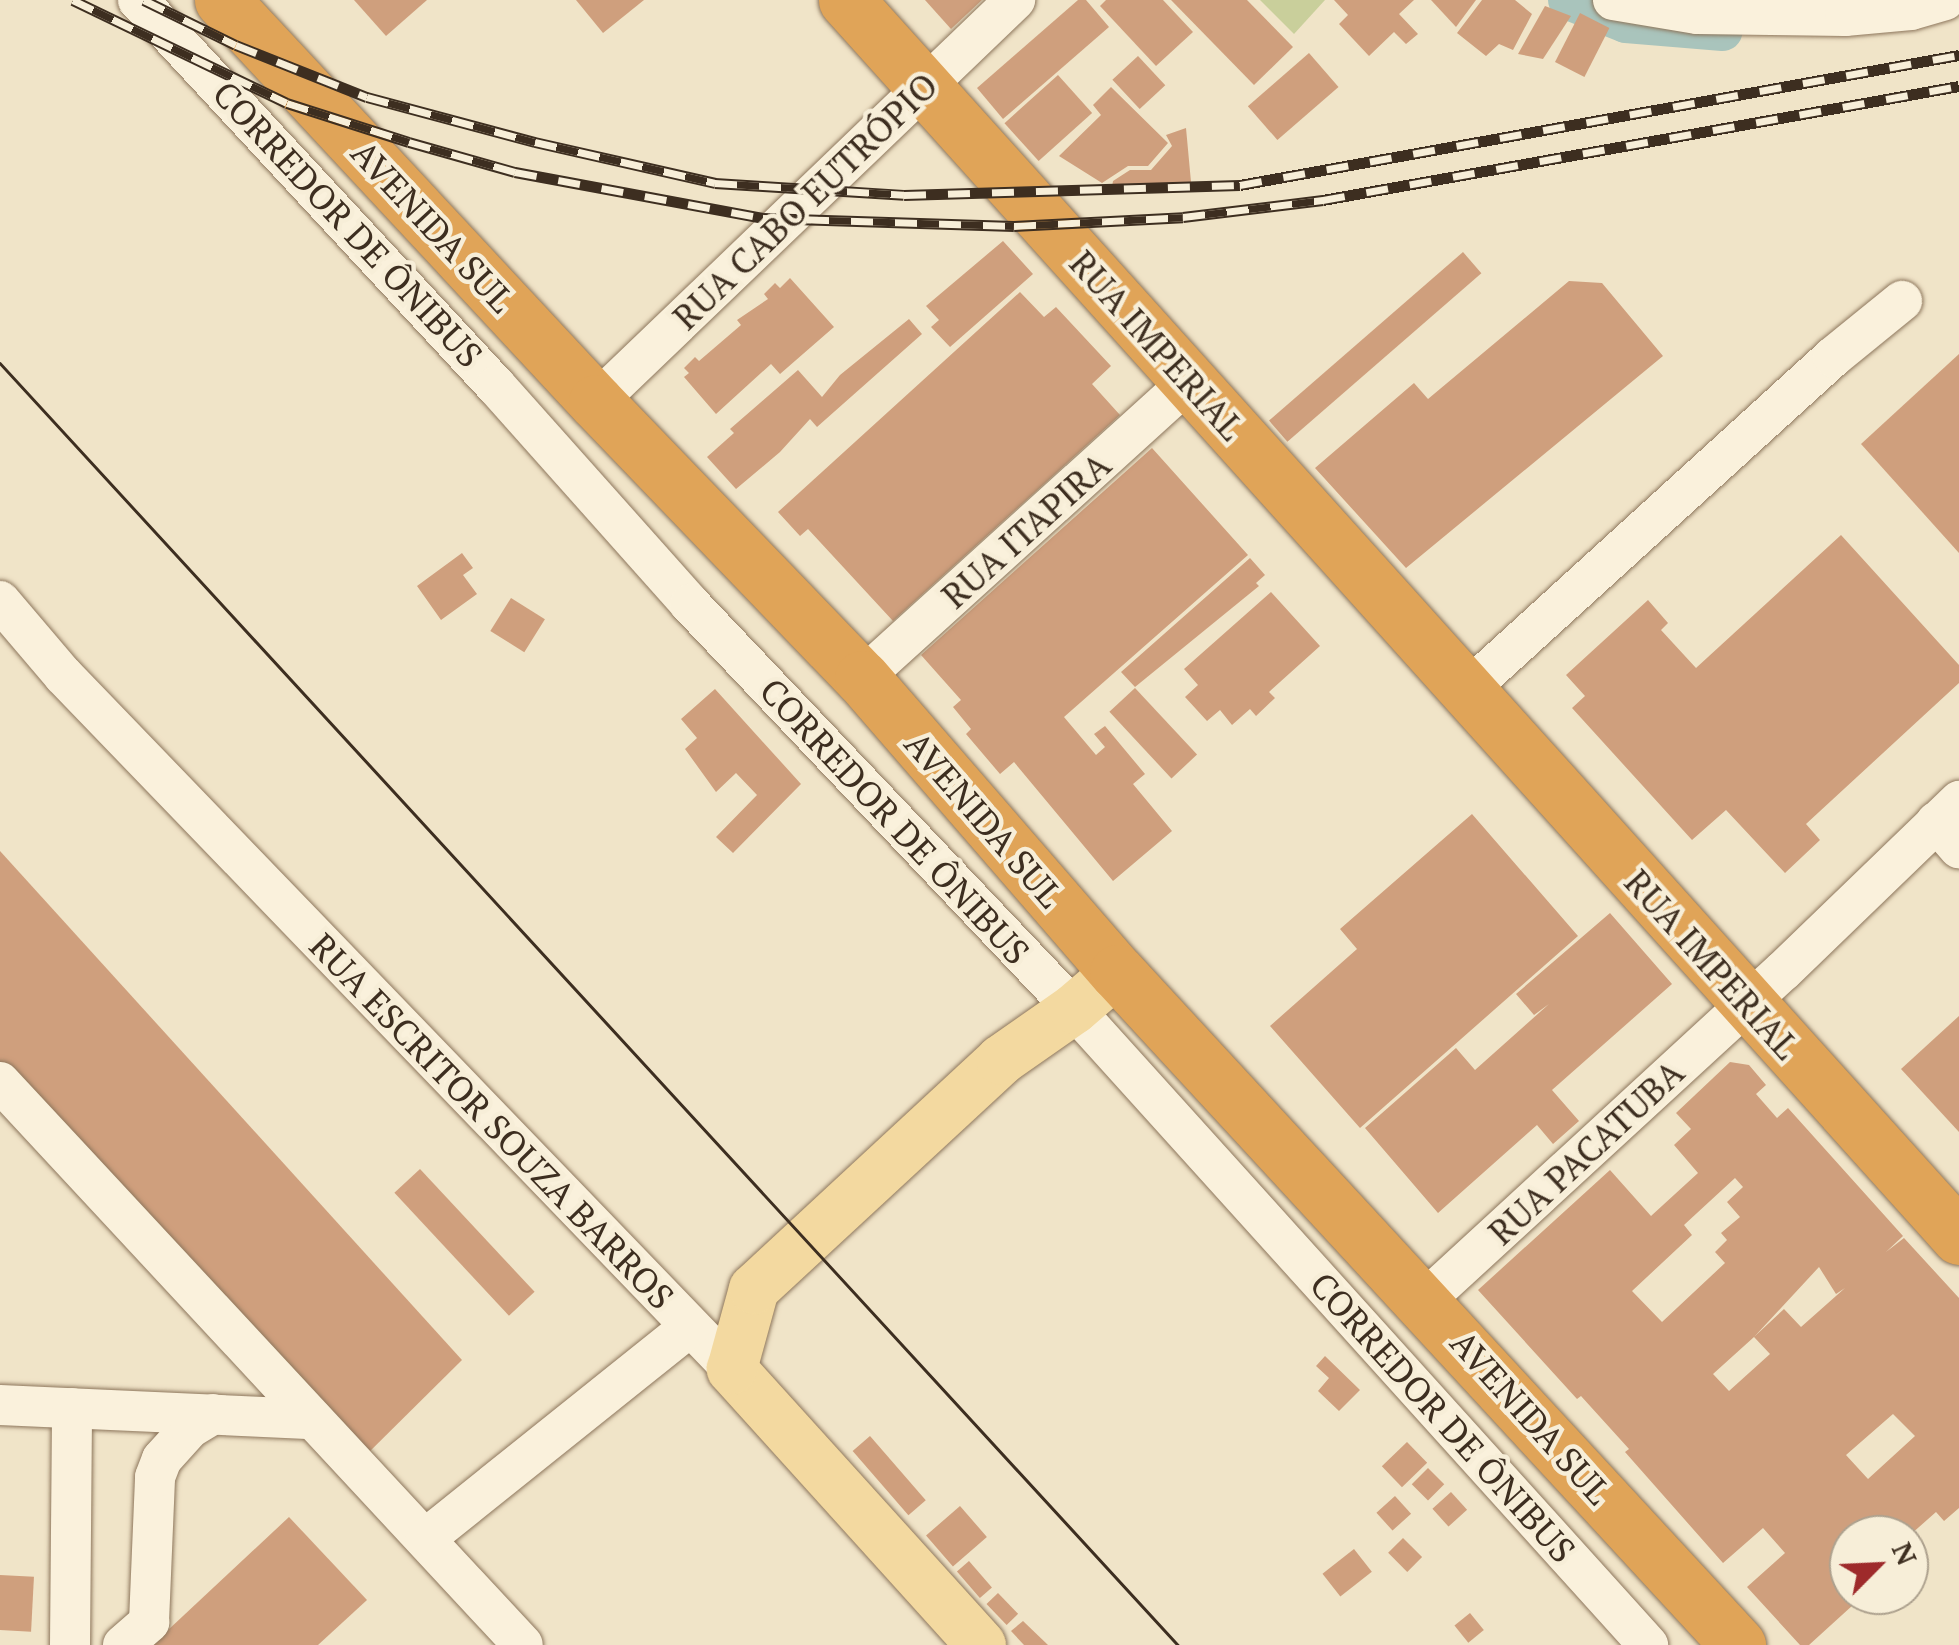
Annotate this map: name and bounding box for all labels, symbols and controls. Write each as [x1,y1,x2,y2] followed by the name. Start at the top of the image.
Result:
[664,64,946,338] street label: RUA CABO EUTRÓPIO
[205,72,491,376] street label: CORREDOR DE ÔNIBUS
[343,131,523,321] street label: AVENIDA SUL
[1061,242,1253,448] street label: RUA IMPERIAL
[933,443,1119,617] street label: RUA ITAPIRA
[752,669,1038,973] street label: CORREDOR DE ÔNIBUS
[896,722,1072,916] street label: AVENIDA SUL
[1616,861,1808,1067] street label: RUA IMPERIAL
[301,924,683,1318] street label: RUA ESCRITOR SOUZA BARROS
[1480,1051,1692,1253] street label: RUA PACATUBA
[1302,1263,1584,1571] street label: CORREDOR DE ÔNIBUS
[1442,1321,1620,1513] street label: AVENIDA SUL
[1829,1515,1929,1615] north arrow
[1884,1536,1926,1571] text: N

